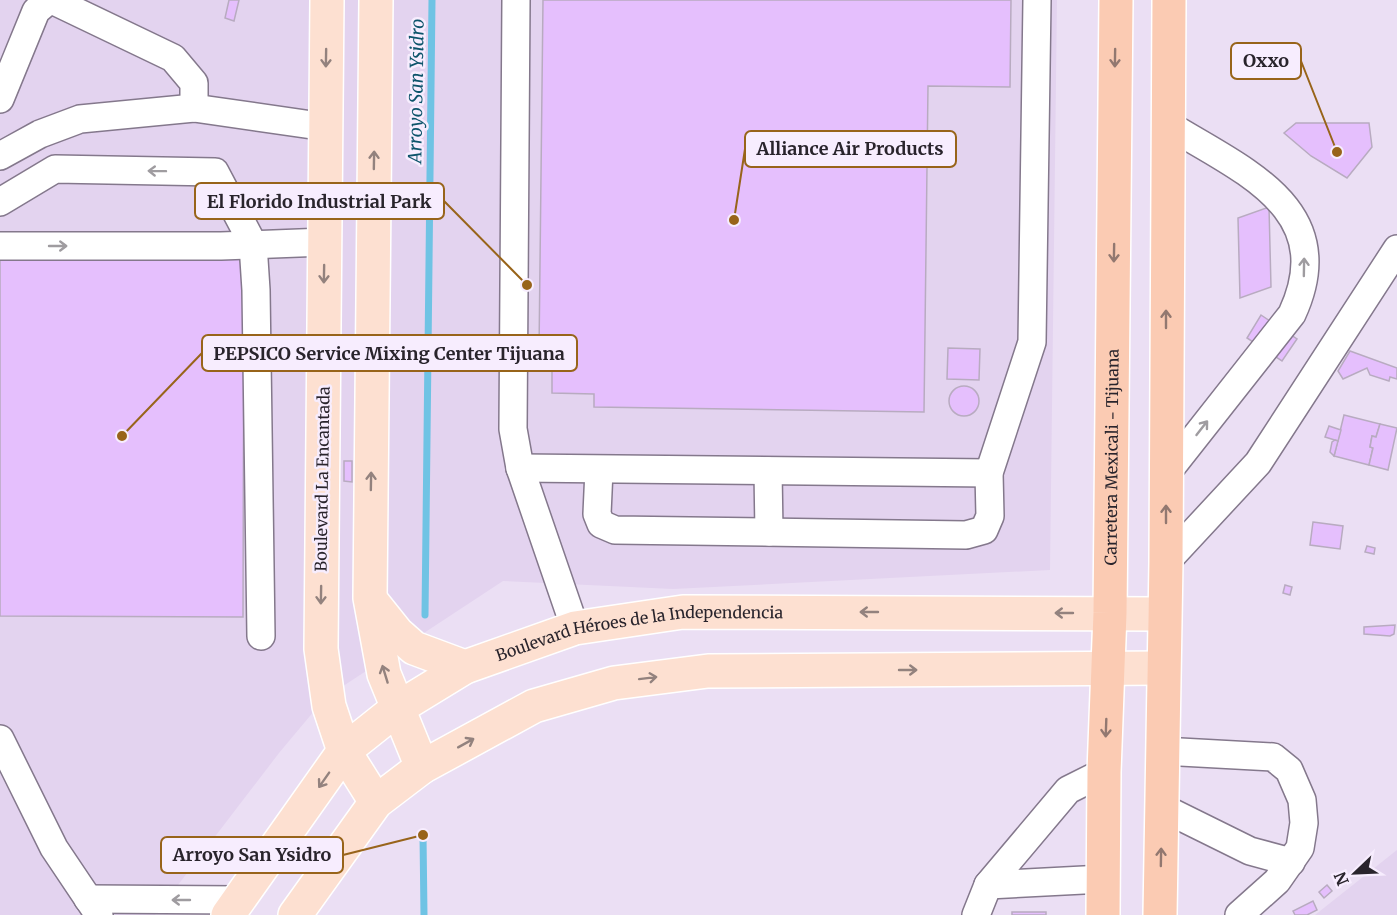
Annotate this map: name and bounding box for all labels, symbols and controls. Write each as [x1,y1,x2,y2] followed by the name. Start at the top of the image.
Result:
[403,19,429,165] water label: Arroyo San Ysidro
[1231,43,1301,79] callout: Oxxo
[320,48,332,68] one-way arrow
[1110,48,1121,68] one-way arrow
[1243,49,1289,72] text: Oxxo
[745,131,956,167] callout: Alliance Air Products
[755,137,944,160] text: Alliance Air Products
[368,150,380,170] one-way arrow
[147,165,167,177] one-way arrow
[195,183,444,219] callout: El Florido Industrial Park
[207,190,432,213] text: El Florido Industrial Park
[48,240,68,252] one-way arrow
[1108,243,1119,263] one-way arrow
[1299,257,1310,277] one-way arrow
[318,264,330,284] one-way arrow
[1160,309,1172,329] one-way arrow
[202,335,577,371] callout: PEPSICO Service Mixing Center Tijuana
[213,342,565,365] text: PEPSICO Service Mixing Center Tijuana
[1100,348,1123,565] street label: Carretera Mexicali - Tijuana
[310,386,334,572] street label: Boulevard La Encantada
[1195,420,1208,436] one-way arrow
[365,471,376,491] one-way arrow
[1160,504,1172,524] one-way arrow
[315,585,327,605] one-way arrow
[493,602,784,665] street label: Boulevard Héroes de la Independencia
[859,606,879,618] one-way arrow
[1054,607,1074,618] one-way arrow
[898,664,918,676] one-way arrow
[379,665,390,684] one-way arrow
[638,673,658,684] one-way arrow
[1100,717,1111,737] one-way arrow
[457,737,475,748] one-way arrow
[318,771,330,787] one-way arrow
[161,837,343,873] callout: Arroyo San Ysidro
[172,843,332,866] text: Arroyo San Ysidro
[1325,843,1385,903] north arrow
[1155,847,1167,867] one-way arrow
[1329,869,1353,889] text: N
[171,894,191,906] one-way arrow

